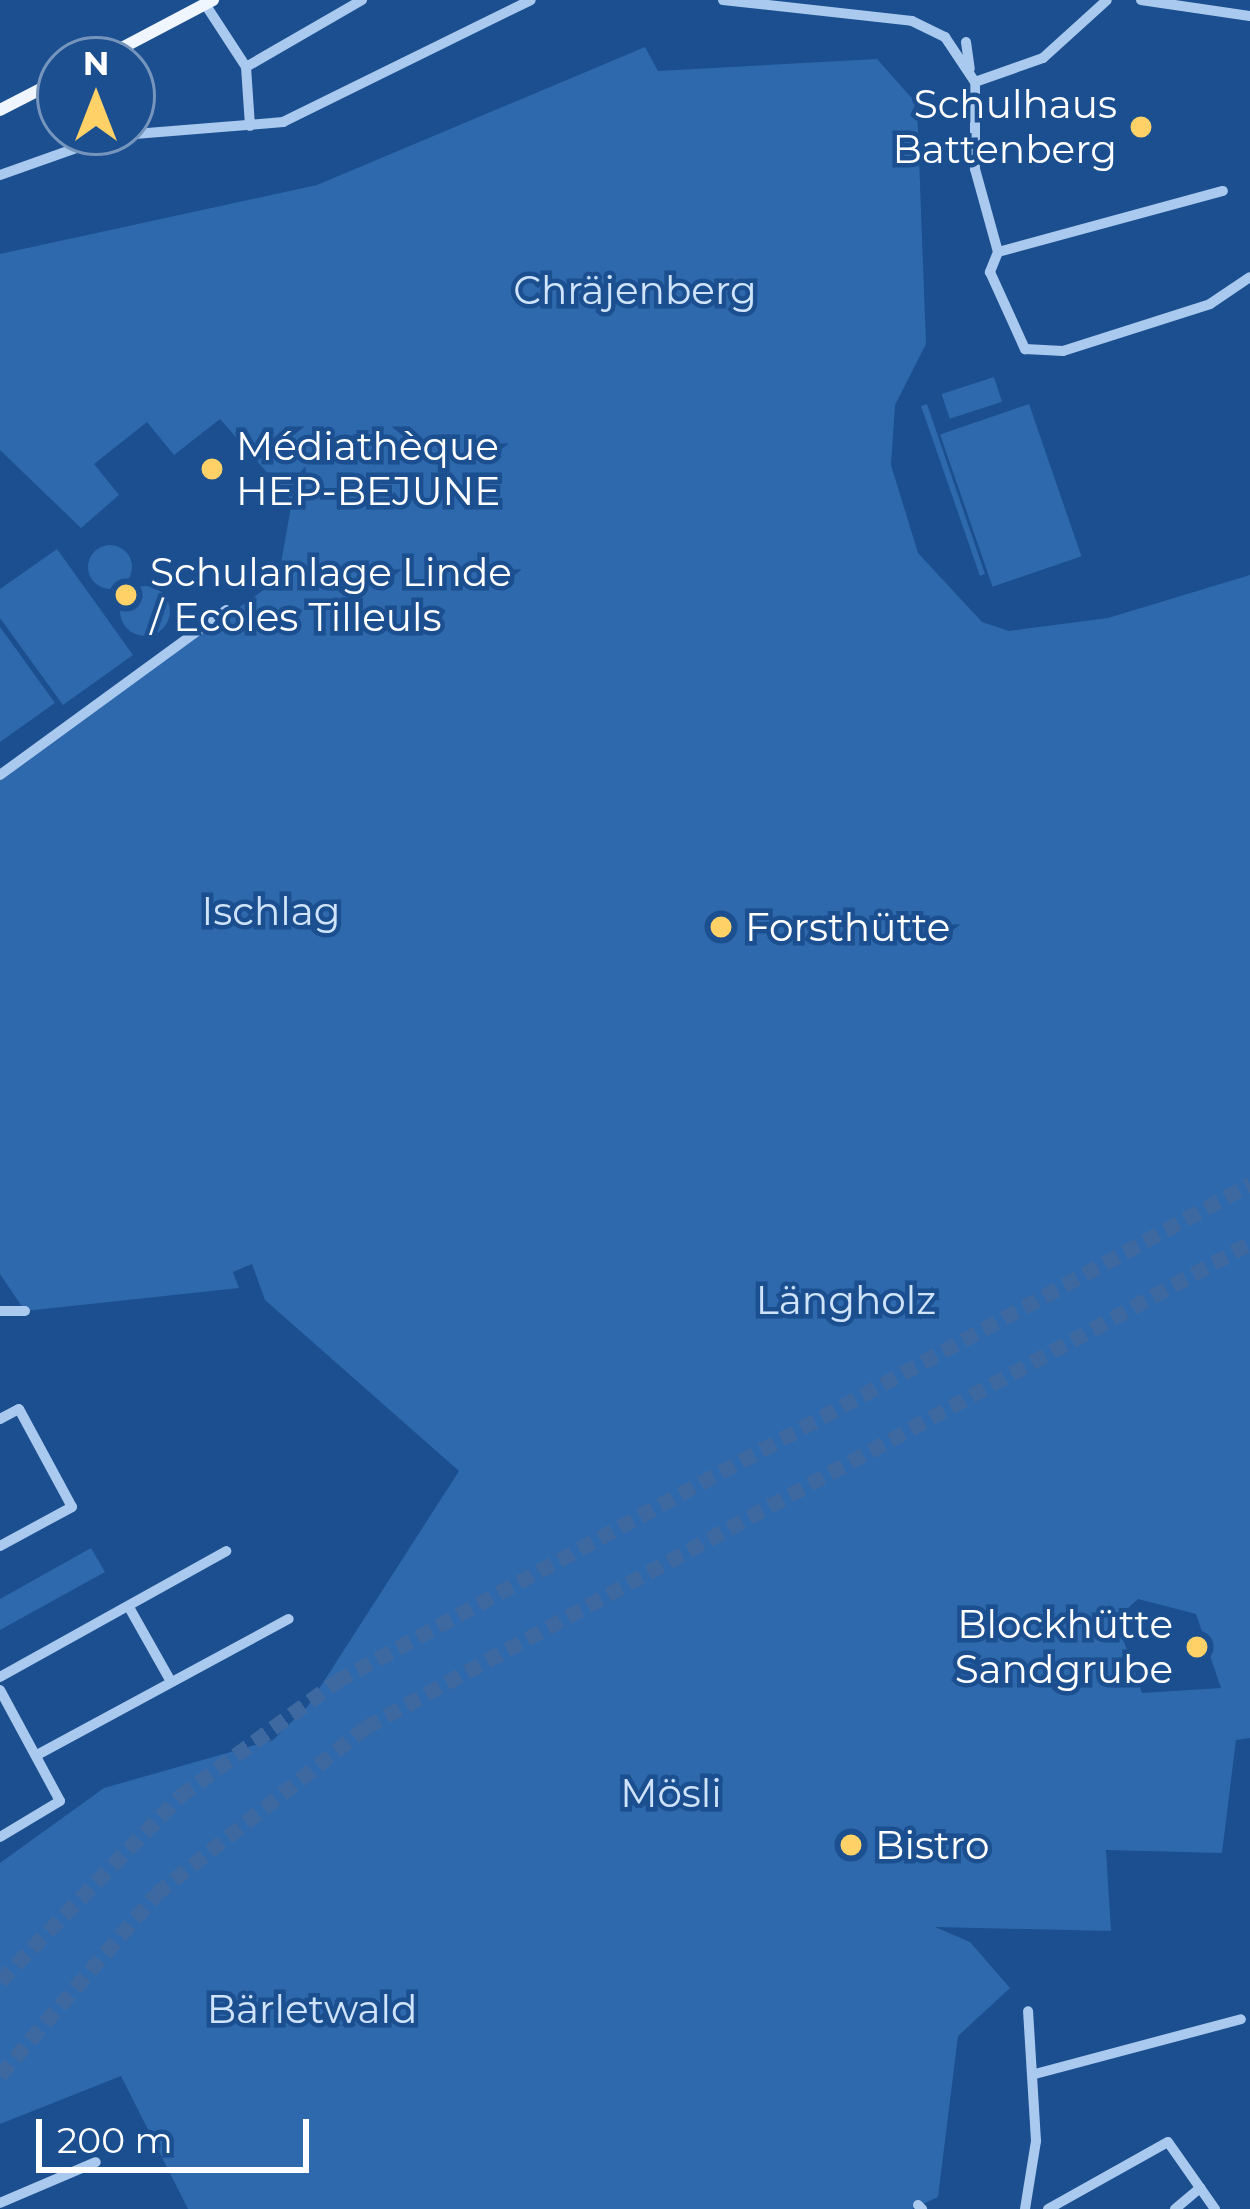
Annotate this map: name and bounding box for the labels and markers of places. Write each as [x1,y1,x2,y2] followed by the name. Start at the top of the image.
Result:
[892,82,1117,173] place label: Schulhaus Battenberg
[1128,114,1154,140] marker: Schulhaus Battenberg
[236,424,500,515] place label: Médiathèque HEP-BEJUNE
[199,456,225,482] marker: Médiathèque HEP-BEJUNE
[150,550,512,641] place label: Schulanlage Linde / Ecoles Tilleuls
[113,582,139,608] marker: Schulanlage Linde / Ecoles Tilleuls
[745,904,950,950] place label: Forsthütte
[708,914,734,940] marker: Forsthütte
[955,1602,1173,1693] place label: Blockhütte Sandgrube
[1184,1634,1210,1660] marker: Blockhütte Sandgrube
[875,1822,989,1868] place label: Bistro
[838,1832,864,1858] marker: Bistro

